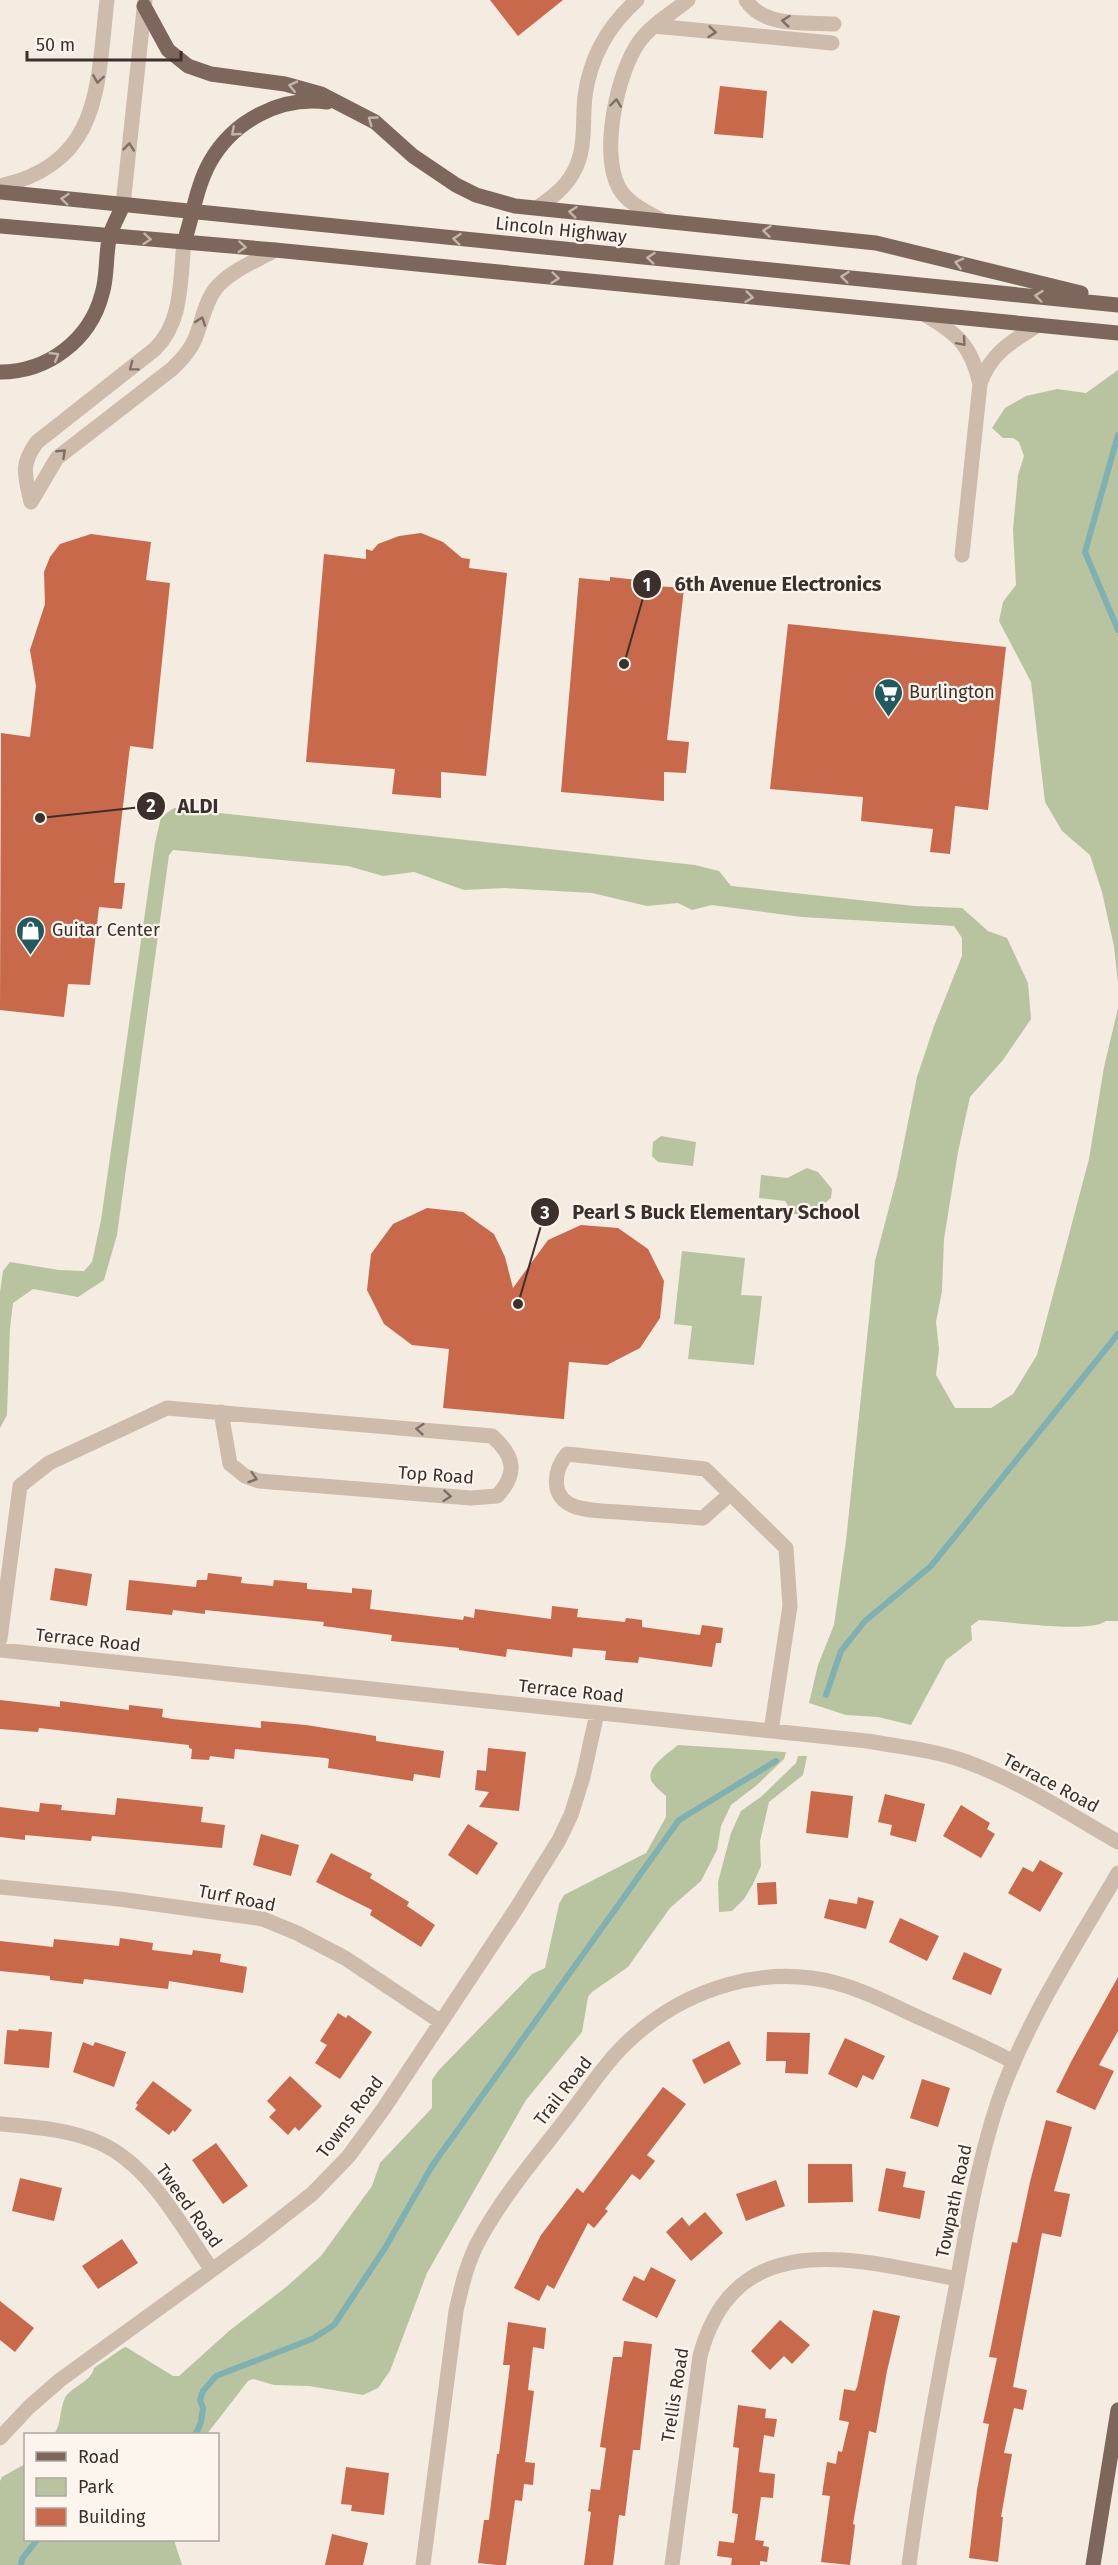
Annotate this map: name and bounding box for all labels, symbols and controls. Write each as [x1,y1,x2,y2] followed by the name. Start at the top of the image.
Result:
[781,15,791,28] one-way arrow
[27,24,182,62] scale bar
[707,25,717,38] one-way arrow
[36,34,75,56] text: 50 m
[92,74,104,84] one-way arrow
[289,80,299,93] one-way arrow
[609,98,621,107] one-way arrow
[368,116,379,127] one-way arrow
[231,125,242,136] one-way arrow
[122,142,135,151] one-way arrow
[60,193,69,205] one-way arrow
[569,206,578,219] one-way arrow
[494,212,628,248] street label: Lincoln Highway
[763,225,772,238] one-way arrow
[142,232,152,245] one-way arrow
[452,233,461,246] one-way arrow
[238,240,247,253] one-way arrow
[646,252,655,265] one-way arrow
[954,257,964,270] one-way arrow
[550,271,559,284] one-way arrow
[840,271,849,284] one-way arrow
[744,290,753,303] one-way arrow
[1034,291,1043,303] one-way arrow
[194,317,207,327] one-way arrow
[955,335,966,346] one-way arrow
[49,352,59,364] one-way arrow
[128,359,139,370] one-way arrow
[56,449,66,460] one-way arrow
[632,565,893,603] callout: 6th Avenue Electronics
[674,572,882,596] text: 6th Avenue Electronics
[643,574,651,596] text: 1
[872,676,904,718] supermarket icon: Burlington
[909,681,995,703] place label: Burlington
[136,787,231,825] callout: ALDI
[177,794,218,818] text: ALDI
[146,795,156,817] text: 2
[15,914,47,956] shop icon: Guitar Center
[52,919,160,941] place label: Guitar Center
[530,1193,871,1231] callout: Pearl S Buck Elementary School
[572,1200,860,1224] text: Pearl S Buck Elementary School
[539,1202,550,1224] text: 3
[416,1423,425,1436] one-way arrow
[397,1461,475,1489] street label: Top Road
[247,1470,258,1483] one-way arrow
[442,1489,451,1502] one-way arrow
[34,1624,142,1656] street label: Terrace Road
[517,1675,625,1707] street label: Terrace Road
[999,1749,1103,1817] street label: Terrace Road
[196,1880,278,1916] street label: Turf Road
[529,2052,597,2130] street label: Trail Road
[312,2072,388,2162] street label: Towns Road
[931,2142,977,2260] street label: Towpath Road
[151,2160,227,2252] street label: Tweed Road
[657,2346,693,2444] street label: Trellis Road
[24,2433,219,2541] legend
[78,2446,120,2468] text: Road
[78,2476,114,2498] text: Park
[78,2506,146,2528] text: Building

